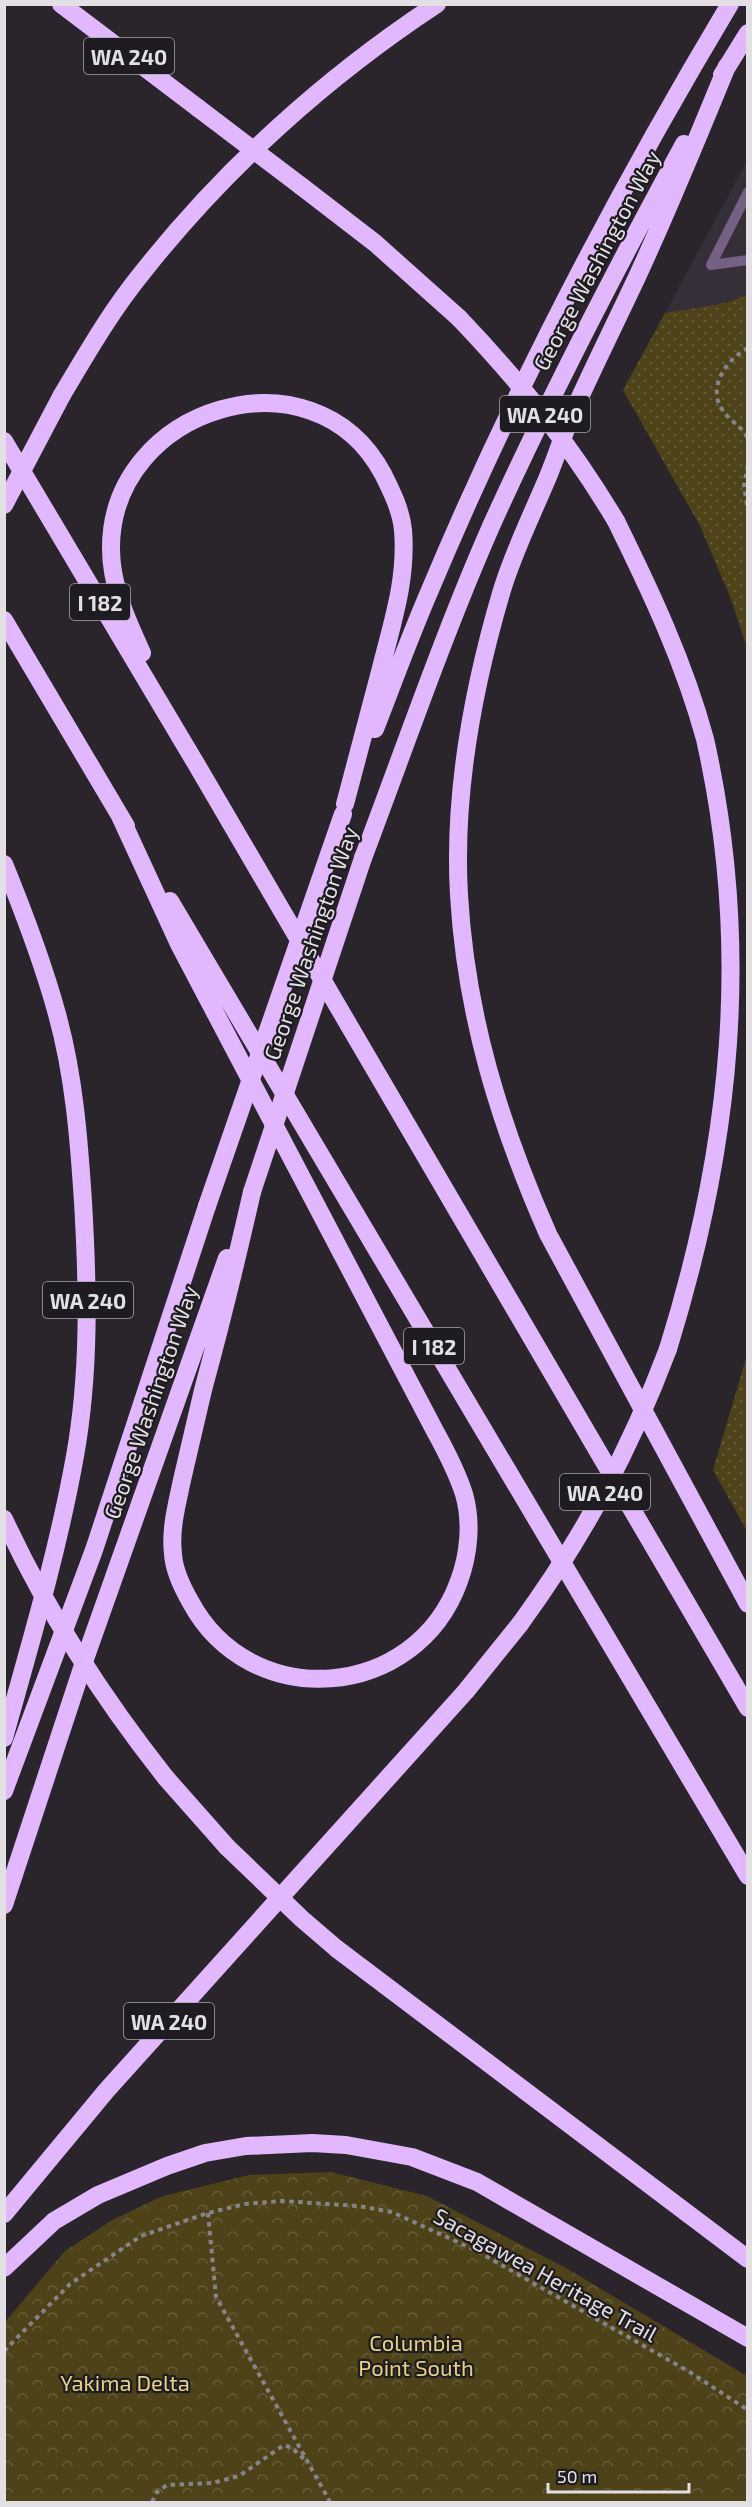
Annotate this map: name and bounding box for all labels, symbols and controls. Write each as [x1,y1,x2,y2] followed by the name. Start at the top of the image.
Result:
[84,38,174,74] road number: WA 240
[527,145,665,374] street label: George Washington Way
[500,396,590,432] road number: WA 240
[70,584,130,620] road number: I 182
[258,823,362,1063] street label: George Washington Way
[43,1282,133,1318] road number: WA 240
[98,1282,202,1522] street label: George Washington Way
[404,1328,464,1364] road number: I 182
[560,1474,650,1510] road number: WA 240
[124,2003,214,2039] road number: WA 240
[430,2202,663,2347] street label: Sacagawea Heritage Trail
[358,2329,474,2380] park label: Columbia Point South
[60,2369,190,2395] park label: Yakima Delta
[548,2456,689,2494] scale bar
[557,2465,597,2487] text: 50 m

